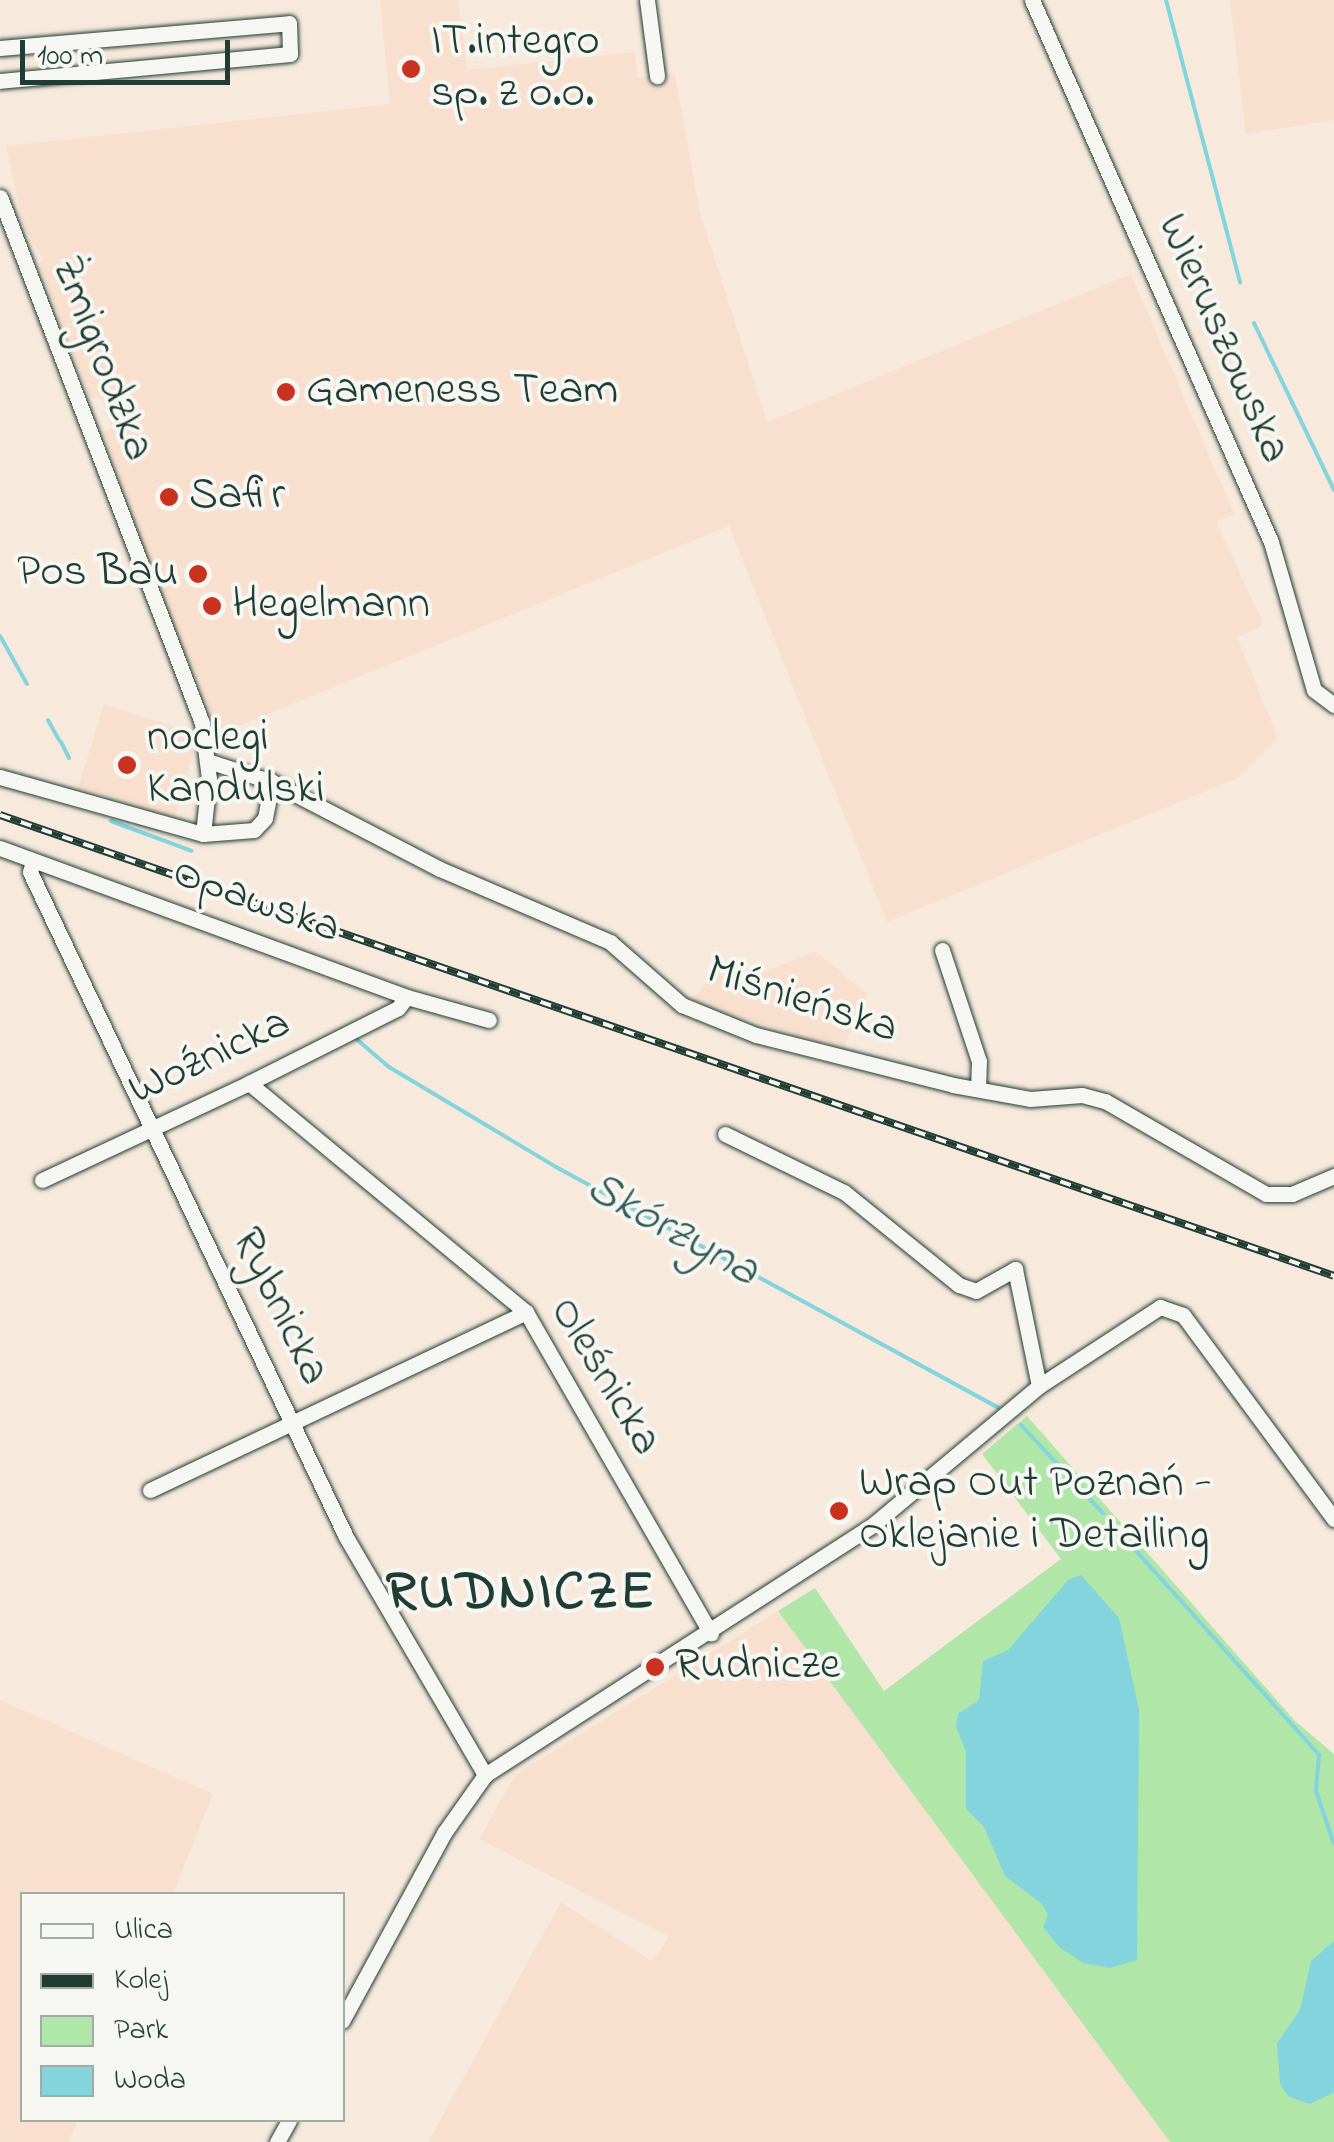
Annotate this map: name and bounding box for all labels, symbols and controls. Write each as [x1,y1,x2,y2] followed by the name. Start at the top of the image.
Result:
[431,16,600,122] place label: IT.integro sp. z o.o.
[25,20,235,82] scale bar
[37,35,103,79] text: 100 m
[400,58,422,80] marker: IT.integro sp. z o.o.
[1143,206,1301,472] street label: Wieruszowska
[37,249,165,469] street label: Żmigrodzka
[306,365,618,419] place label: Gameness Team
[275,381,297,403] marker: Gameness Team
[189,470,285,524] place label: Safir
[158,486,180,508] marker: Safir
[17,547,178,601] place label: Pos Bau
[187,563,209,585] marker: Pos Bau
[232,579,430,633] place label: Hegelmann
[201,595,223,617] marker: Hegelmann
[147,712,324,818] place label: noclegi Kandulski
[116,754,138,776] marker: noclegi Kandulski
[165,847,347,957] street label: Opawska
[700,945,904,1057] street label: Miśnieńska
[121,997,299,1119] street label: Woźnicka
[576,1159,768,1301] water label: Skórzyna
[218,1220,340,1394] street label: Rybnicka
[536,1288,672,1466] street label: Oleśnicka
[859,1458,1212,1564] place label: Wrap Out Poznań - Oklejanie i Detailing
[828,1500,850,1522] marker: Wrap Out Poznań - Oklejanie i Detailing
[386,1562,656,1628] district label: RUDNICZE
[675,1640,840,1694] place label: Rudnicze
[644,1656,666,1678] marker: Rudnicze
[20,1892,345,2122] legend
[114,1909,173,1953] text: Ulica
[114,1959,168,2003] text: Kolej
[114,2009,168,2053] text: Park
[114,2059,186,2103] text: Woda

